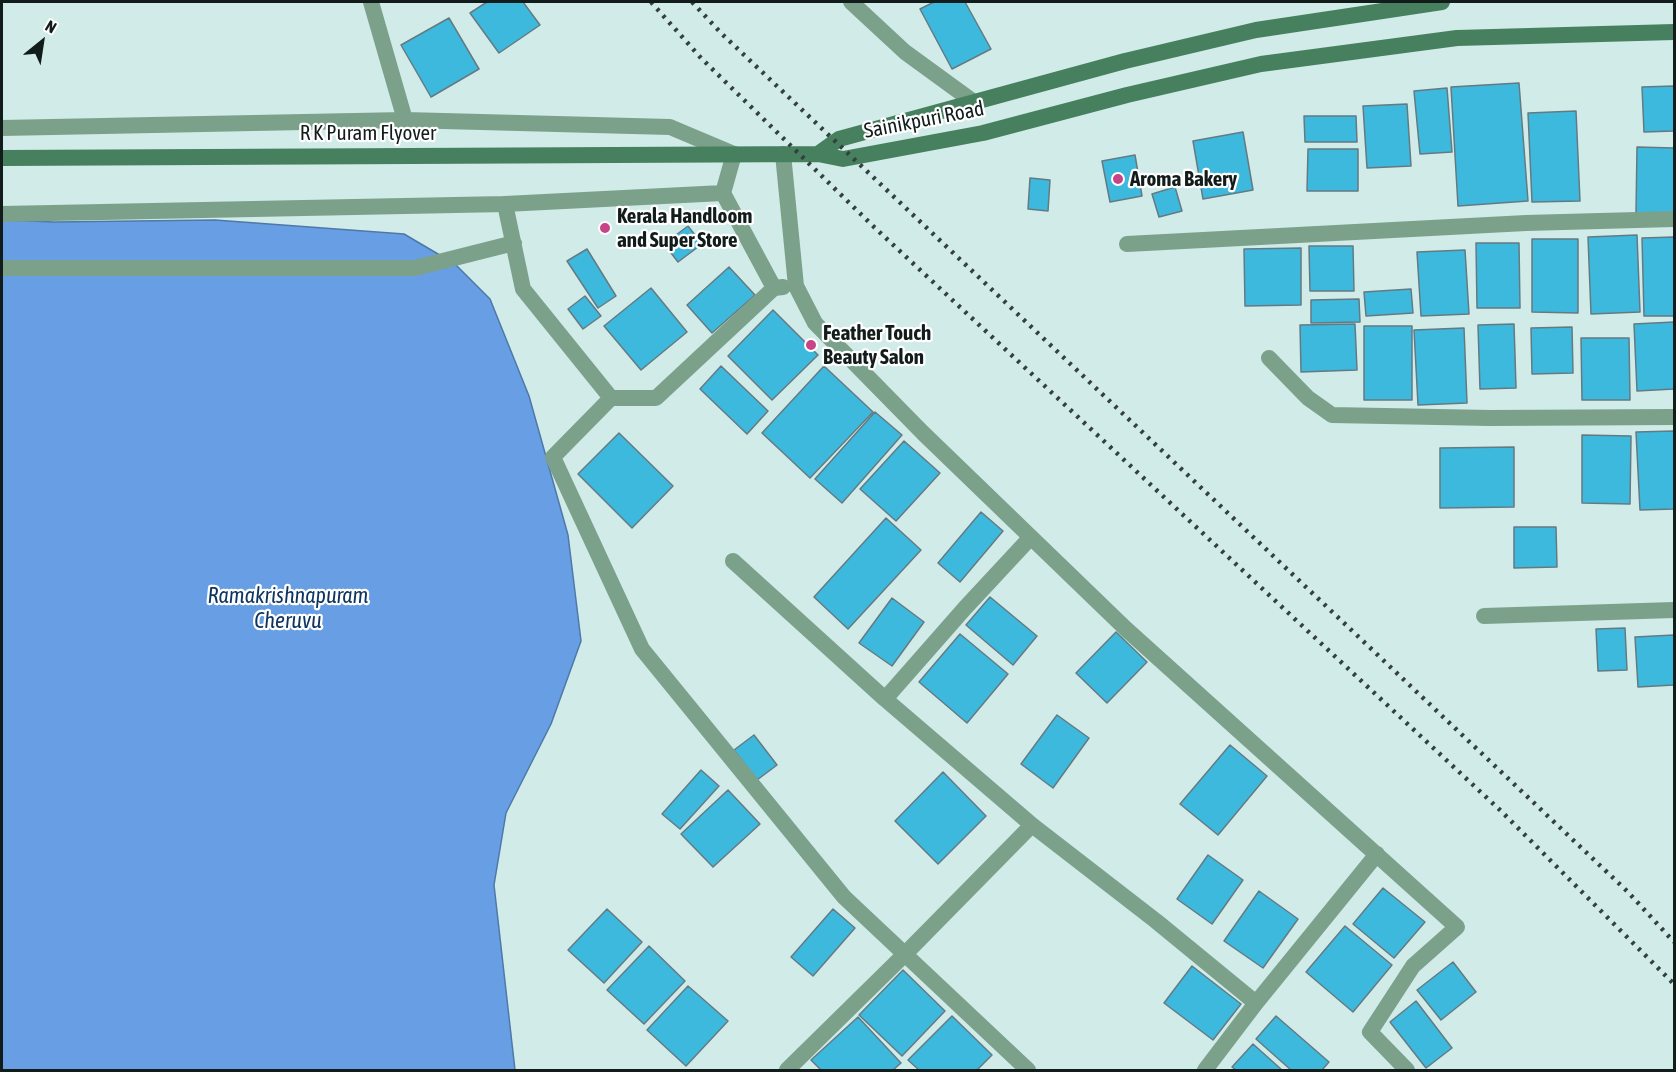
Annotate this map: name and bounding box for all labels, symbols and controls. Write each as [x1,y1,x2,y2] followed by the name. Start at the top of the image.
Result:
[12,12,72,72] north arrow
[42,16,60,37] text: N
[862,96,986,144] street label: Sainikpuri Road
[300,120,436,146] street label: R K Puram Flyover
[1130,166,1237,192] place label: Aroma Bakery
[1111,172,1125,186] marker: Aroma Bakery
[617,203,752,253] place label: Kerala Handloom and Super Store
[598,221,612,235] marker: Kerala Handloom and Super Store
[823,320,931,370] place label: Feather Touch Beauty Salon
[804,338,818,352] marker: Feather Touch Beauty Salon
[208,583,368,634] water label: Ramakrishnapuram Cheruvu

